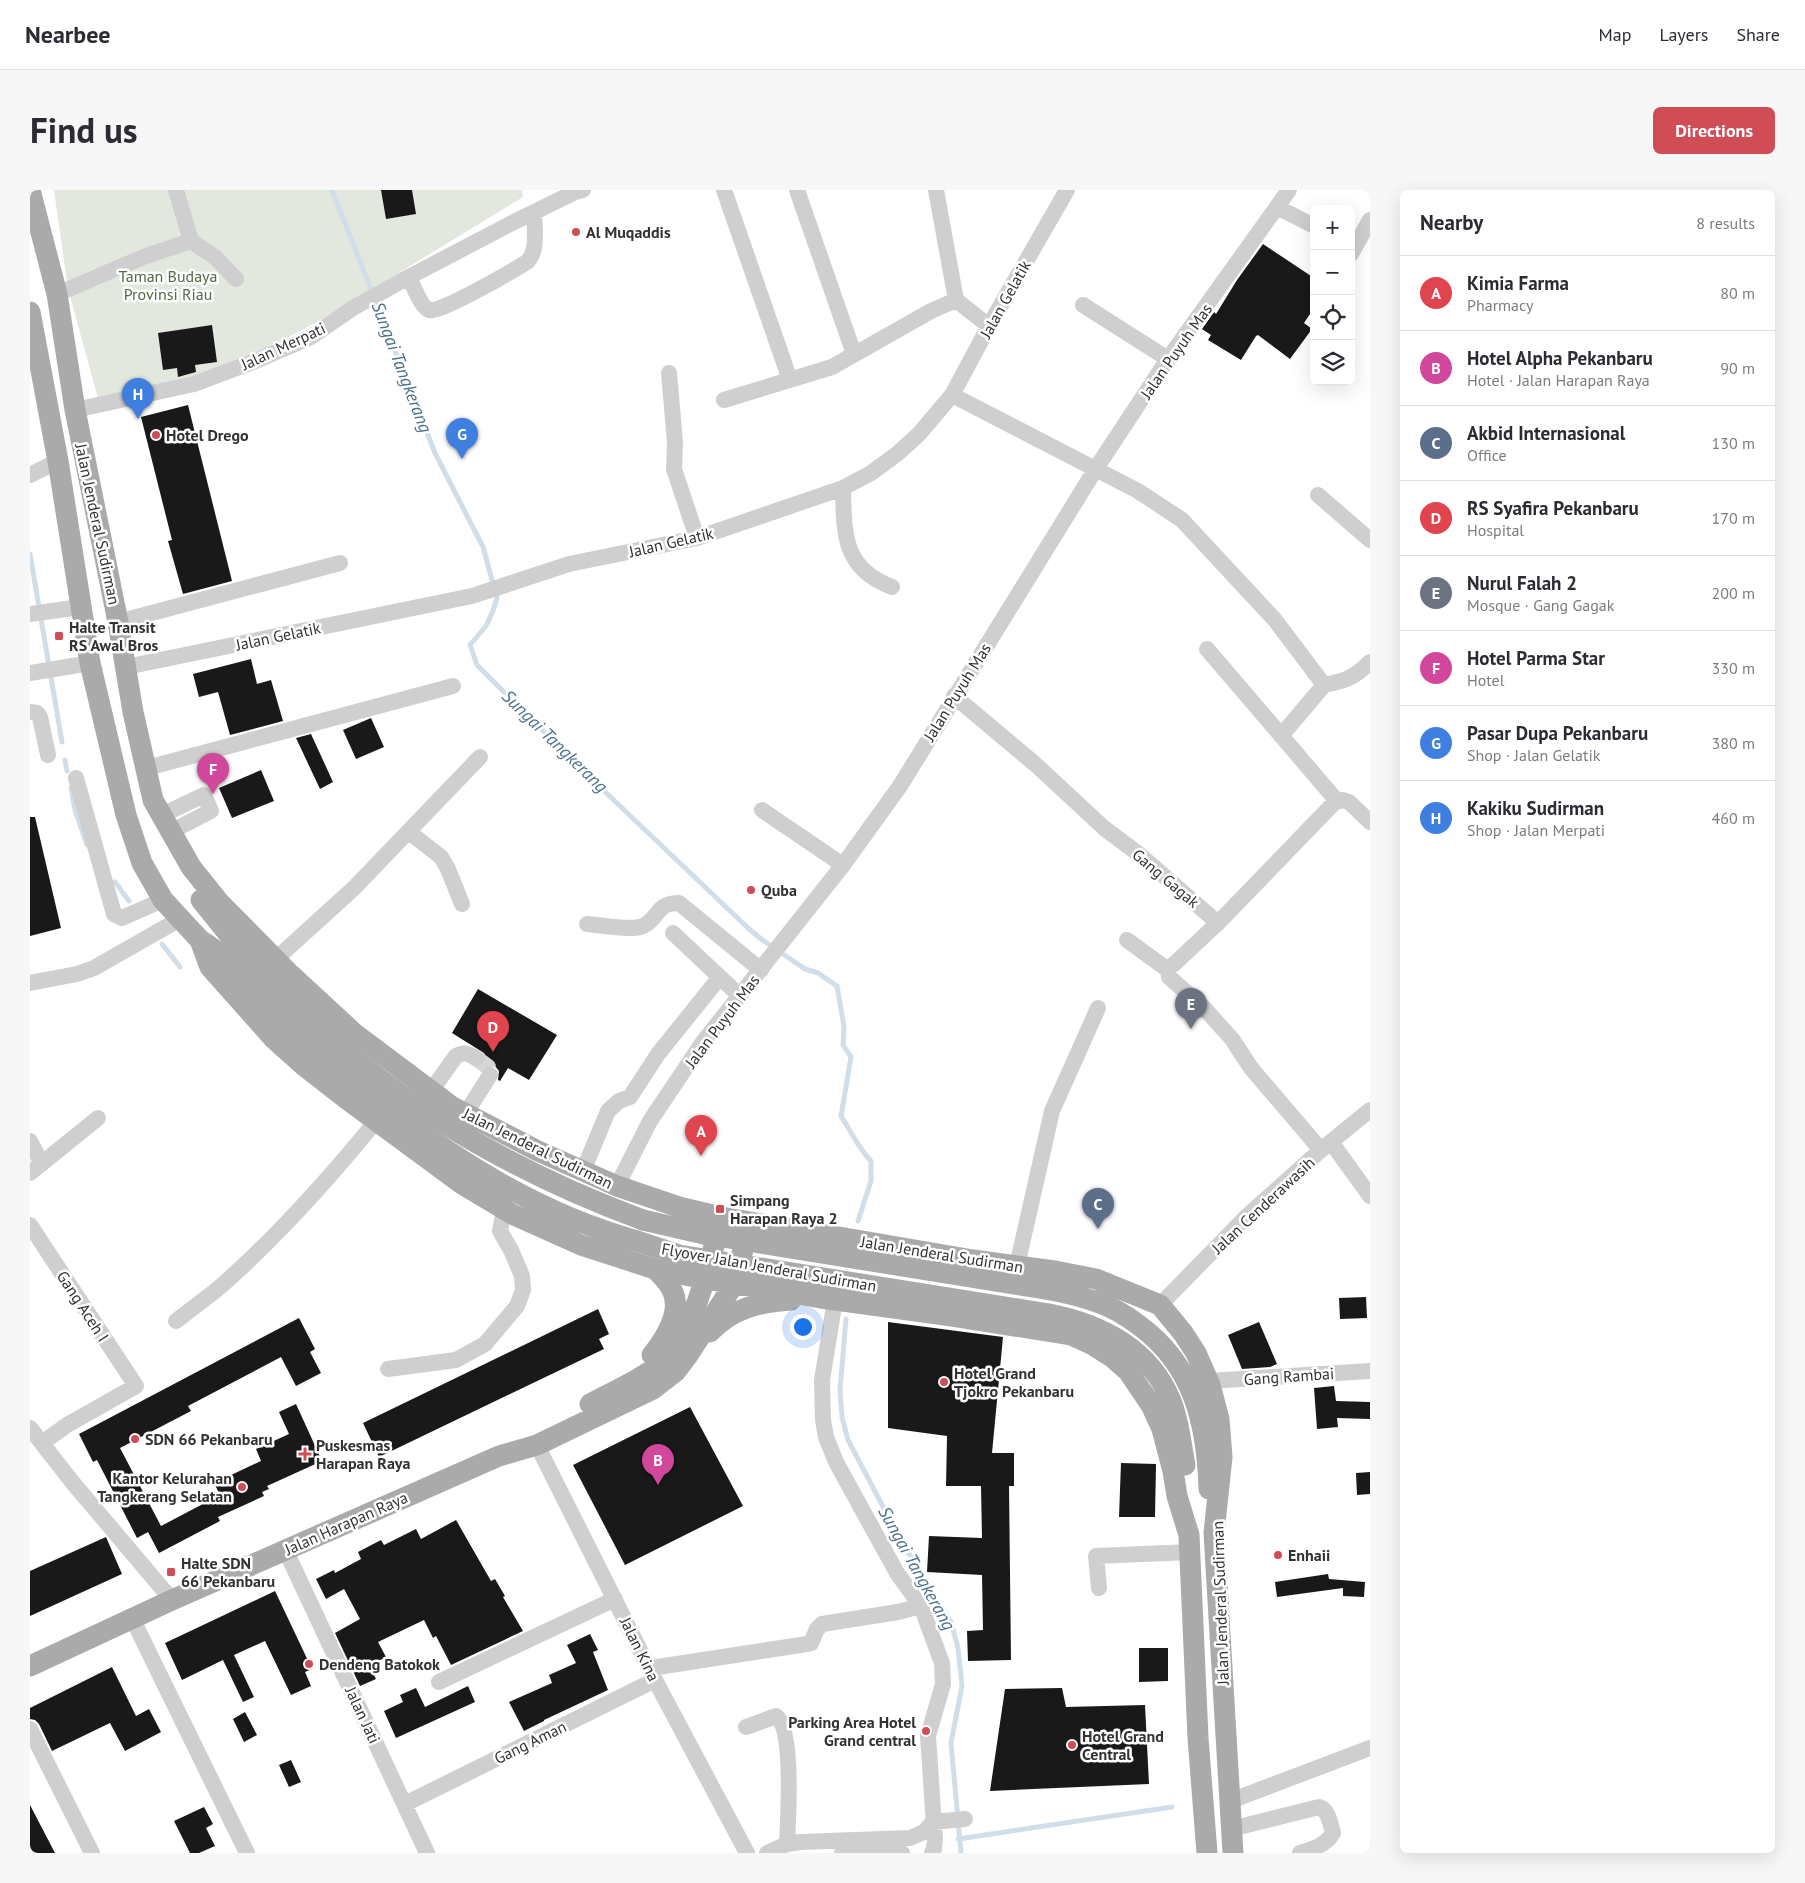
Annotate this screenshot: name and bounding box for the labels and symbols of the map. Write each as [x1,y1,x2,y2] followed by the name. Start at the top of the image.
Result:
[586,222,671,242] place label: Al Muqaddis
[570,226,582,238] marker: Al Muqaddis
[975,256,1035,342] street label: Jalan Gelatik
[119,266,218,304] park label: Taman Budaya Provinsi Riau
[366,298,438,436] water label: Sungai Tangkerang
[1135,299,1216,403] street label: Jalan Puyuh Mas
[237,318,328,375] street label: Jalan Merpati
[122,378,154,419] pin: H
[446,418,478,459] pin: G
[166,425,249,445] place label: Hotel Drego
[150,429,162,441] marker: Hotel Drego
[71,441,125,606] street label: Jalan Jenderal Sudirman
[626,522,716,562] street label: Jalan Gelatik
[69,617,158,655] place label: Halte Transit RS Awal Bros
[233,617,323,655] street label: Jalan Gelatik
[53,630,65,642] marker: Halte Transit RS Awal Bros
[918,639,995,745] street label: Jalan Puyuh Mas
[497,685,613,797] water label: Sungai Tangkerang
[197,753,229,794] pin: F
[1128,844,1204,912] street label: Gang Gagak
[761,880,797,900] place label: Quba
[745,884,757,896] marker: Quba
[680,970,764,1072] street label: Jalan Puyuh Mas
[1175,988,1207,1029] pin: E
[477,1011,509,1052] pin: D
[459,1103,616,1193] street label: Jalan Jenderal Sudirman
[685,1115,717,1156] pin: A
[1207,1152,1319,1258] street label: Jalan Cenderawasih
[1082,1188,1114,1229] pin: C
[730,1190,838,1228] place label: Simpang Harapan Raya 2
[714,1203,726,1215] marker: Simpang Harapan Raya 2
[858,1231,1025,1277] street label: Jalan Jenderal Sudirman
[660,1238,878,1296] street label: Flyover Jalan Jenderal Sudirman
[53,1267,113,1345] street label: Gang Aceh I
[790,1314,816,1340] your location
[954,1363,1074,1401] place label: Hotel Grand Tjokro Pekanbaru
[1243,1363,1335,1389] street label: Gang Rambai
[938,1376,950,1388] marker: Hotel Grand Tjokro Pekanbaru
[145,1429,273,1449] place label: SDN 66 Pekanbaru
[129,1433,141,1445] marker: SDN 66 Pekanbaru
[316,1435,410,1473] place label: Puskesmas Harapan Raya
[642,1444,674,1485] pin: B
[298,1447,312,1461] marker: Puskesmas Harapan Raya
[97,1468,232,1506] place label: Kantor Kelurahan Tangkerang Selatan
[236,1481,248,1493] marker: Kantor Kelurahan Tangkerang Selatan
[280,1487,411,1560] street label: Jalan Harapan Raya
[873,1502,961,1634] water label: Sungai Tangkerang
[1207,1521,1233,1686] street label: Jalan Jenderal Sudirman
[1288,1545,1330,1565] place label: Enhaii
[1272,1549,1284,1561] marker: Enhaii
[181,1553,275,1591] place label: Halte SDN 66 Pekanbaru
[165,1566,177,1578] marker: Halte SDN 66 Pekanbaru
[615,1613,664,1684] street label: Jalan Kina
[319,1654,440,1674] place label: Dendeng Batokok
[303,1658,315,1670] marker: Dendeng Batokok
[341,1682,385,1747] street label: Jalan Jati
[788,1712,916,1750] place label: Parking Area Hotel Grand central
[491,1716,569,1768] street label: Gang Aman
[920,1725,932,1737] marker: Parking Area Hotel Grand central
[1082,1726,1164,1764] place label: Hotel Grand Central
[1066,1739,1078,1751] marker: Hotel Grand Central

